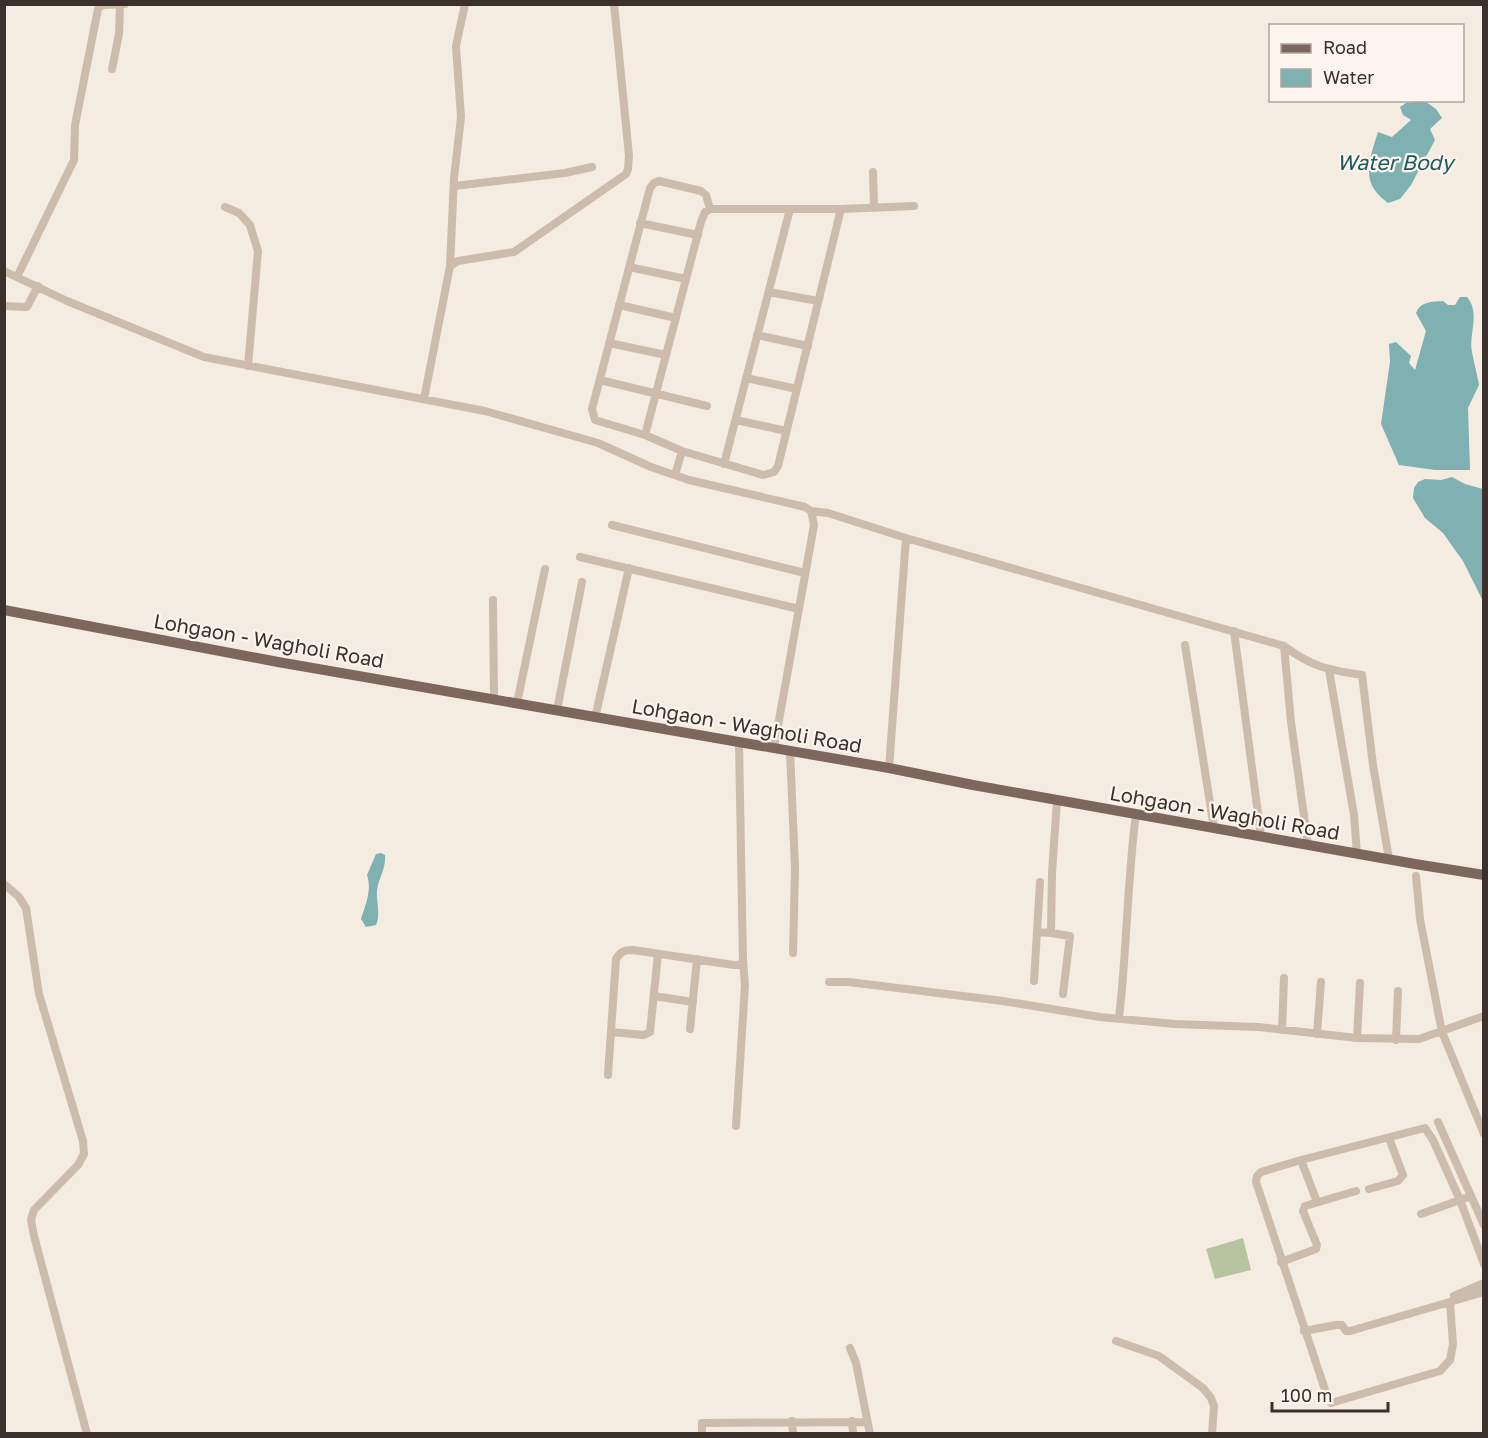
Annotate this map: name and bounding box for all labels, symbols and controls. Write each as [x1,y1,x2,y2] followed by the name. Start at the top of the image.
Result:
[1269,24,1464,102] legend
[1323,36,1367,58] text: Road
[1323,66,1374,88] text: Water
[1337,149,1456,175] water label: Water Body
[152,608,386,672] street label: Lohgaon - Wagholi Road
[630,693,864,757] street label: Lohgaon - Wagholi Road
[1108,780,1342,844] street label: Lohgaon - Wagholi Road
[1272,1375,1388,1413] scale bar
[1281,1384,1332,1406] text: 100 m

